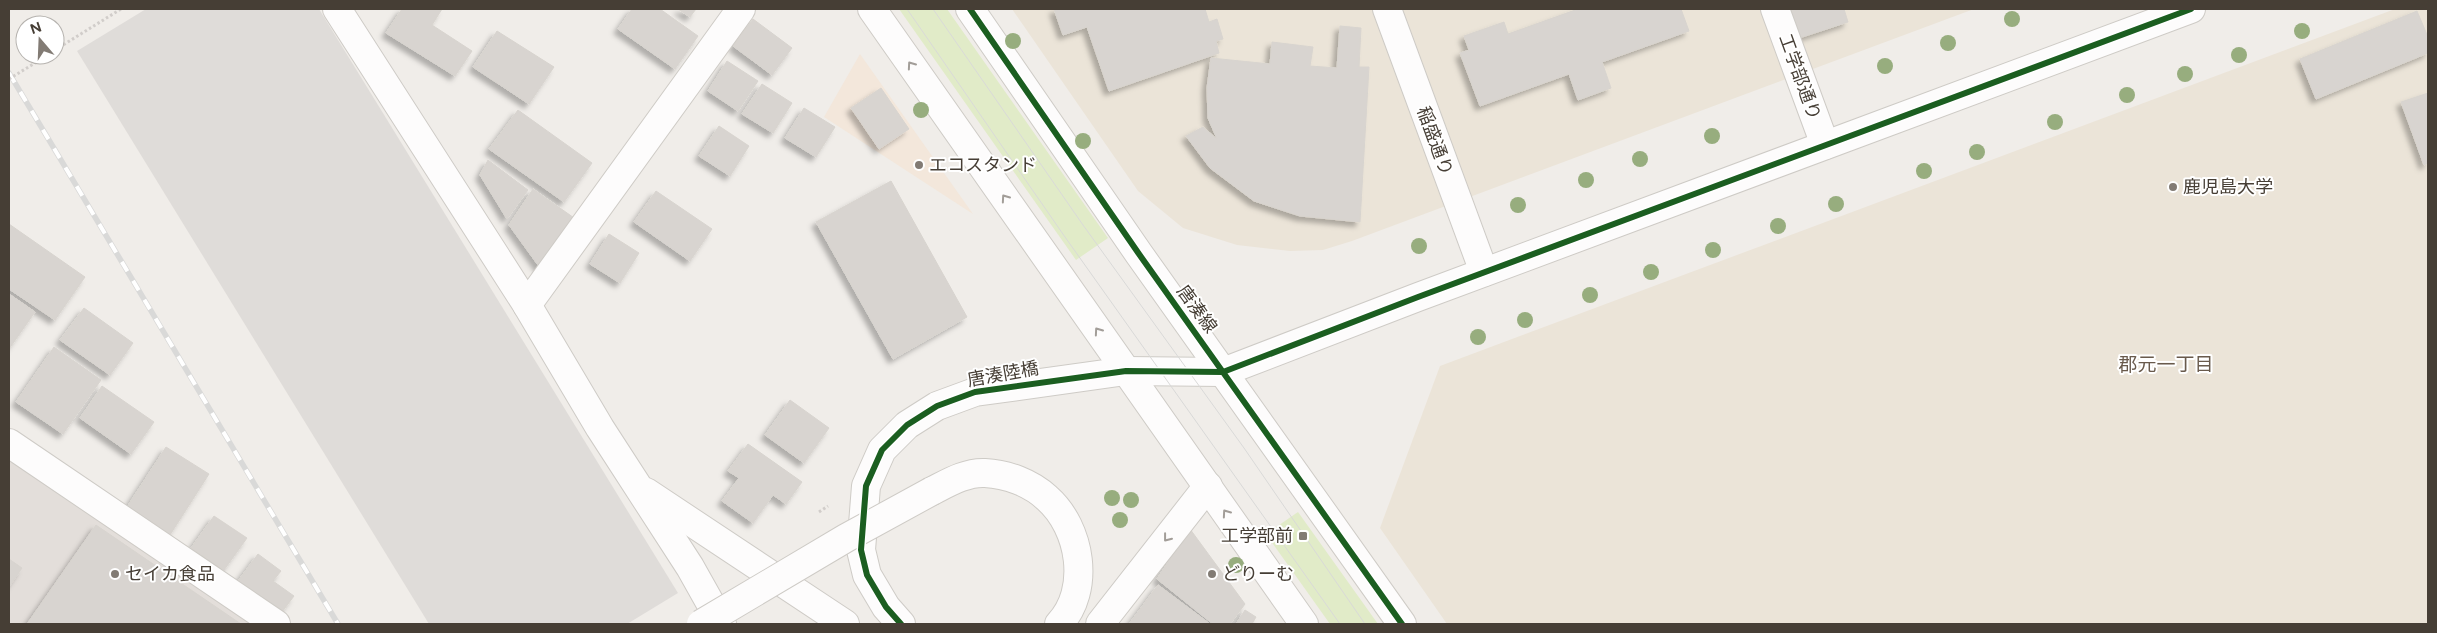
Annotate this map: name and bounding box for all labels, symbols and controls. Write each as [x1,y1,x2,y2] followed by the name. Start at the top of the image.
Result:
[15,15,65,65] north arrow
[28,18,44,38] text: N
[1774,31,1826,123] street label: 工学部通り
[908,61,917,71] one-way arrow
[1412,103,1458,179] street label: 稲盛通り
[929,154,1037,176] place label: エコスタンド
[913,159,925,171] marker: エコスタンド
[2183,176,2273,198] place label: 鹿児島大学
[2167,181,2179,193] marker: 鹿児島大学
[1002,194,1011,204] one-way arrow
[1172,281,1222,337] street label: 唐湊線
[1095,327,1104,337] one-way arrow
[2118,353,2214,376] district label: 郡元一丁目
[966,357,1040,391] street label: 唐湊陸橋
[1223,509,1232,519] one-way arrow
[1221,525,1293,547] place label: 工学部前
[1297,530,1309,542] marker: 工学部前
[1164,532,1172,541] one-way arrow
[125,563,215,585] place label: セイカ食品
[1222,563,1294,585] place label: どりーむ
[109,568,121,580] marker: セイカ食品
[1206,568,1218,580] marker: どりーむ

